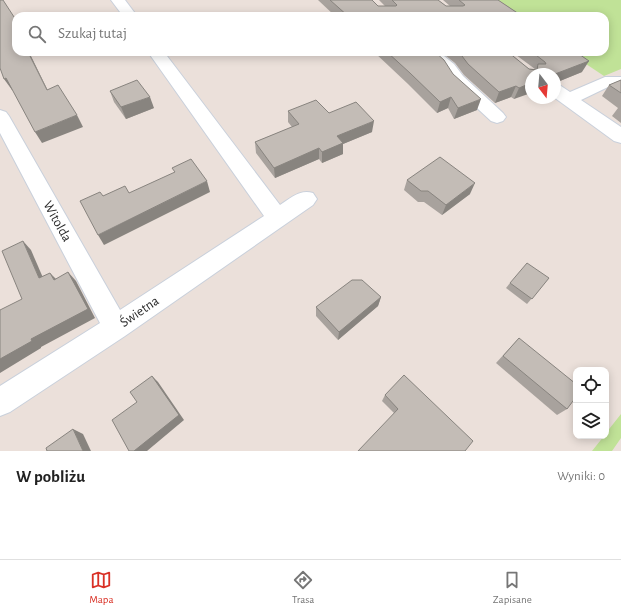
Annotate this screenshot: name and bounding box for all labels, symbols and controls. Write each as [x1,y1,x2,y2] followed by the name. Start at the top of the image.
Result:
[12,12,609,56] search box
[26,23,48,45] icon: search
[58,26,127,41] text: Szukaj tutaj
[525,68,561,104] north arrow
[40,199,74,245] street label: Witolda
[116,291,162,330] street label: Świetna
[573,367,609,439] map controls
[573,367,609,403] button: locate
[573,403,609,439] button: layers
[16,468,85,485] text: W pobliżu
[557,470,605,483] text: Wyniki: 0
[89,569,114,606] tab: Mapa
[292,569,314,606] tab: Trasa
[493,569,532,606] tab: Zapisane

